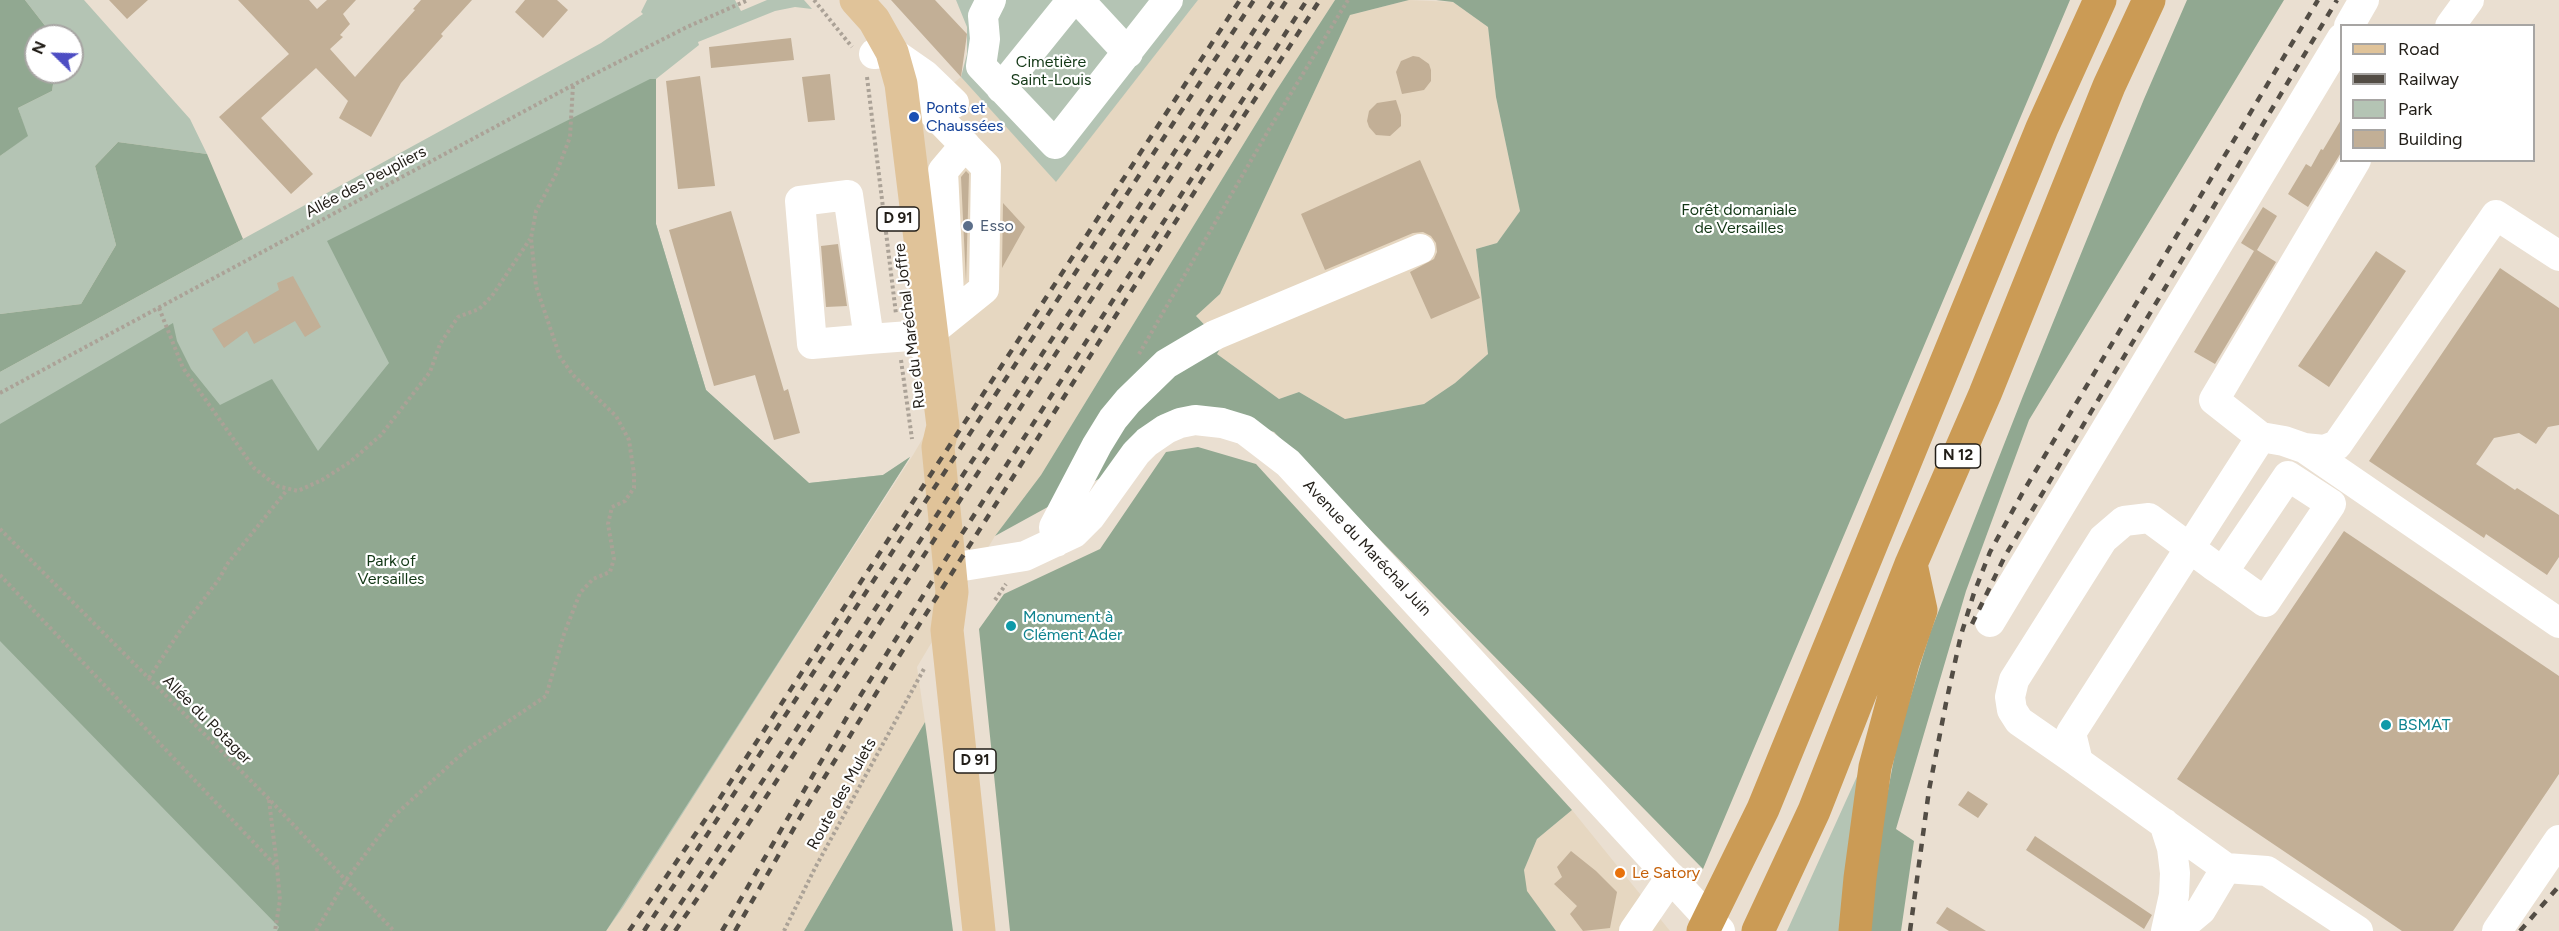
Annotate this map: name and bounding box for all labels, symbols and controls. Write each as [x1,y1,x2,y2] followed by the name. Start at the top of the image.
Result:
[24,24,84,84] north arrow
[2340,24,2535,162] legend
[28,38,50,57] text: N
[2398,38,2439,60] text: Road
[1010,52,1092,90] park label: Cimetière Saint-Louis
[2398,68,2459,90] text: Railway
[926,98,1003,136] place label: Ponts et Chaussées
[2398,98,2432,120] text: Park
[907,110,921,124] marker: Ponts et Chaussées
[2398,128,2463,150] text: Building
[302,142,430,222] street label: Allée des Peupliers
[1681,200,1797,238] park label: Forêt domaniale de Versailles
[877,207,919,231] road number: D 91
[980,216,1014,236] place label: Esso
[961,219,975,233] marker: Esso
[890,242,930,410] street label: Rue du Maréchal Joffre
[1936,444,1980,468] road number: N 12
[1299,476,1435,620] street label: Avenue du Maréchal Juin
[357,551,425,589] park label: Park of Versailles
[1023,607,1122,645] place label: Monument à Clément Ader
[1004,619,1018,633] marker: Monument à Clément Ader
[159,672,255,768] street label: Allée du Potager
[2398,715,2451,735] place label: BSMAT
[2379,718,2393,732] marker: BSMAT
[803,735,881,853] street label: Route des Mulets
[954,749,996,773] road number: D 91
[1632,863,1700,883] place label: Le Satory
[1613,866,1627,880] marker: Le Satory

